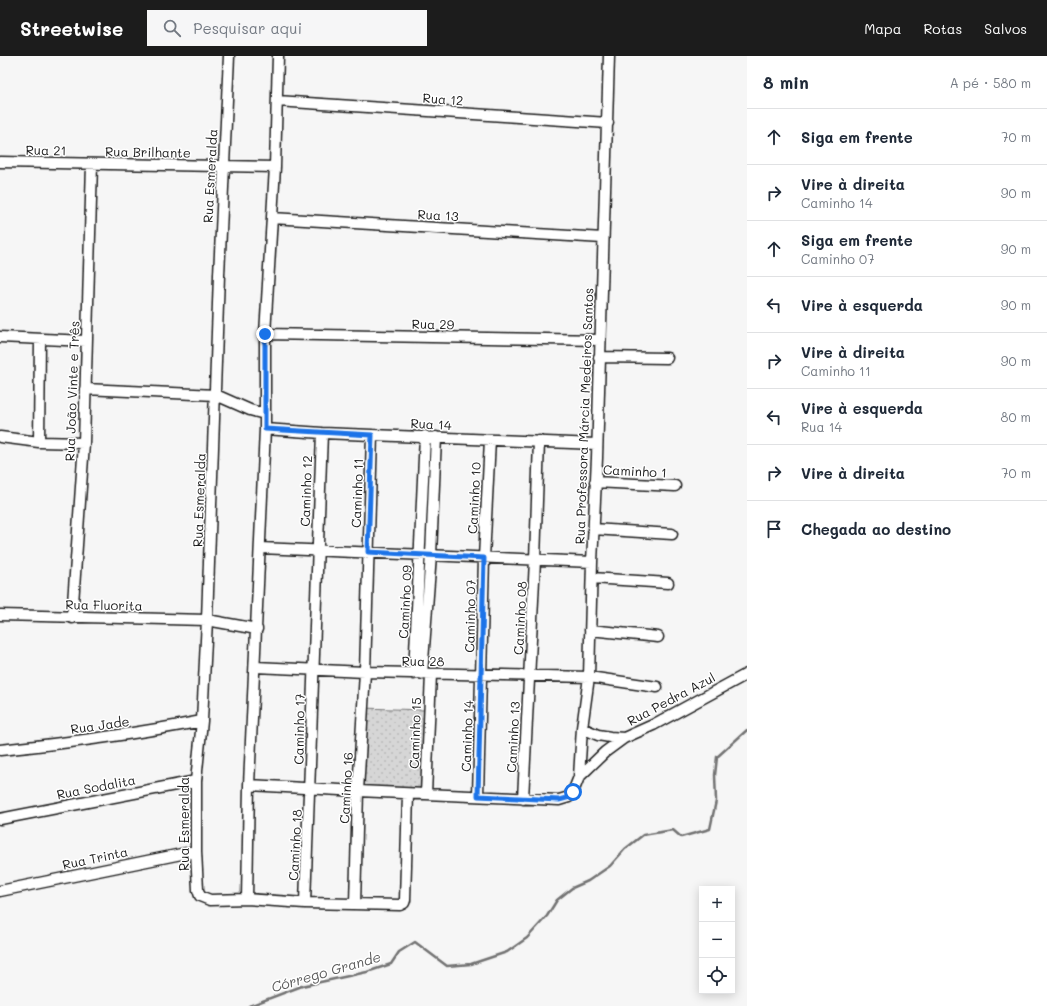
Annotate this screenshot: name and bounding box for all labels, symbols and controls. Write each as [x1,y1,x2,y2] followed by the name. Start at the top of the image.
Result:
[147,10,427,46] search box
[20,16,123,41] text: Streetwise
[161,17,183,39] icon: search
[193,18,302,38] text: Pesquisar aqui
[864,19,901,38] text: Mapa
[923,19,962,38] text: Rotas
[984,19,1027,38] text: Salvos
[763,71,809,93] text: 8 min
[950,74,1031,91] text: A pé · 580 m
[422,89,464,108] street label: Rua 12
[763,126,785,148] icon: ahead
[801,127,913,147] text: Siga em frente
[1001,128,1031,145] text: 70 m
[199,129,220,223] street label: Rua Esmeralda
[25,141,67,158] street label: Rua 21
[105,142,191,161] street label: Rua Brilhante
[801,174,905,194] text: Vire à direita
[763,182,785,204] icon: right
[1001,184,1031,201] text: 90 m
[801,194,873,211] text: Caminho 14
[417,205,459,224] street label: Rua 13
[801,230,913,250] text: Siga em frente
[763,238,785,260] icon: ahead
[1001,240,1031,257] text: 90 m
[801,250,874,267] text: Caminho 07
[571,287,596,545] street label: Rua Professora Márcia Medeiros Santos
[763,294,785,316] icon: left
[801,295,923,315] text: Vire à esquerda
[1001,296,1031,313] text: 90 m
[412,315,455,332] street label: Rua 29
[61,320,82,462] street label: Rua João Vinte e Três
[256,325,274,343] route end
[801,342,905,362] text: Vire à direita
[763,350,785,372] icon: right
[1001,352,1031,369] text: 90 m
[801,362,871,379] text: Caminho 11
[801,398,923,418] text: Vire à esquerda
[763,406,785,428] icon: left
[1001,408,1031,425] text: 80 m
[410,414,452,433] street label: Rua 14
[801,418,842,435] text: Rua 14
[188,453,209,547] street label: Rua Esmeralda
[296,455,315,527] street label: Caminho 12
[347,458,366,528] street label: Caminho 11
[603,460,667,481] street label: Caminho 1
[463,462,484,534] street label: Caminho 10
[763,462,785,484] icon: right
[801,463,905,483] text: Vire à direita
[1001,464,1031,481] text: 70 m
[763,518,785,540] icon: arrive
[801,519,951,539] text: Chegada ao destino
[394,564,415,639] street label: Caminho 09
[460,579,479,653] street label: Caminho 07
[509,580,530,655] street label: Caminho 08
[65,595,143,614] street label: Rua Fluorita
[401,652,445,669] street label: Rua 28
[624,668,718,729] street label: Rua Pedra Azul
[289,693,308,765] street label: Caminho 17
[405,697,424,769] street label: Caminho 15
[457,700,476,772] street label: Caminho 14
[502,700,523,773] street label: Caminho 13
[69,712,130,737] street label: Rua Jade
[335,752,356,824] street label: Caminho 16
[55,771,137,802] street label: Rua Sodalita
[175,777,192,871] street label: Rua Esmeralda
[564,783,582,801] route start
[284,809,305,881] street label: Caminho 18
[61,842,129,873] street label: Rua Trinta
[699,886,735,994] map controls
[699,886,735,922] button: +
[699,922,735,958] button: −
[269,947,383,996] water label: Córrego Grande
[699,958,735,994] button: locate

